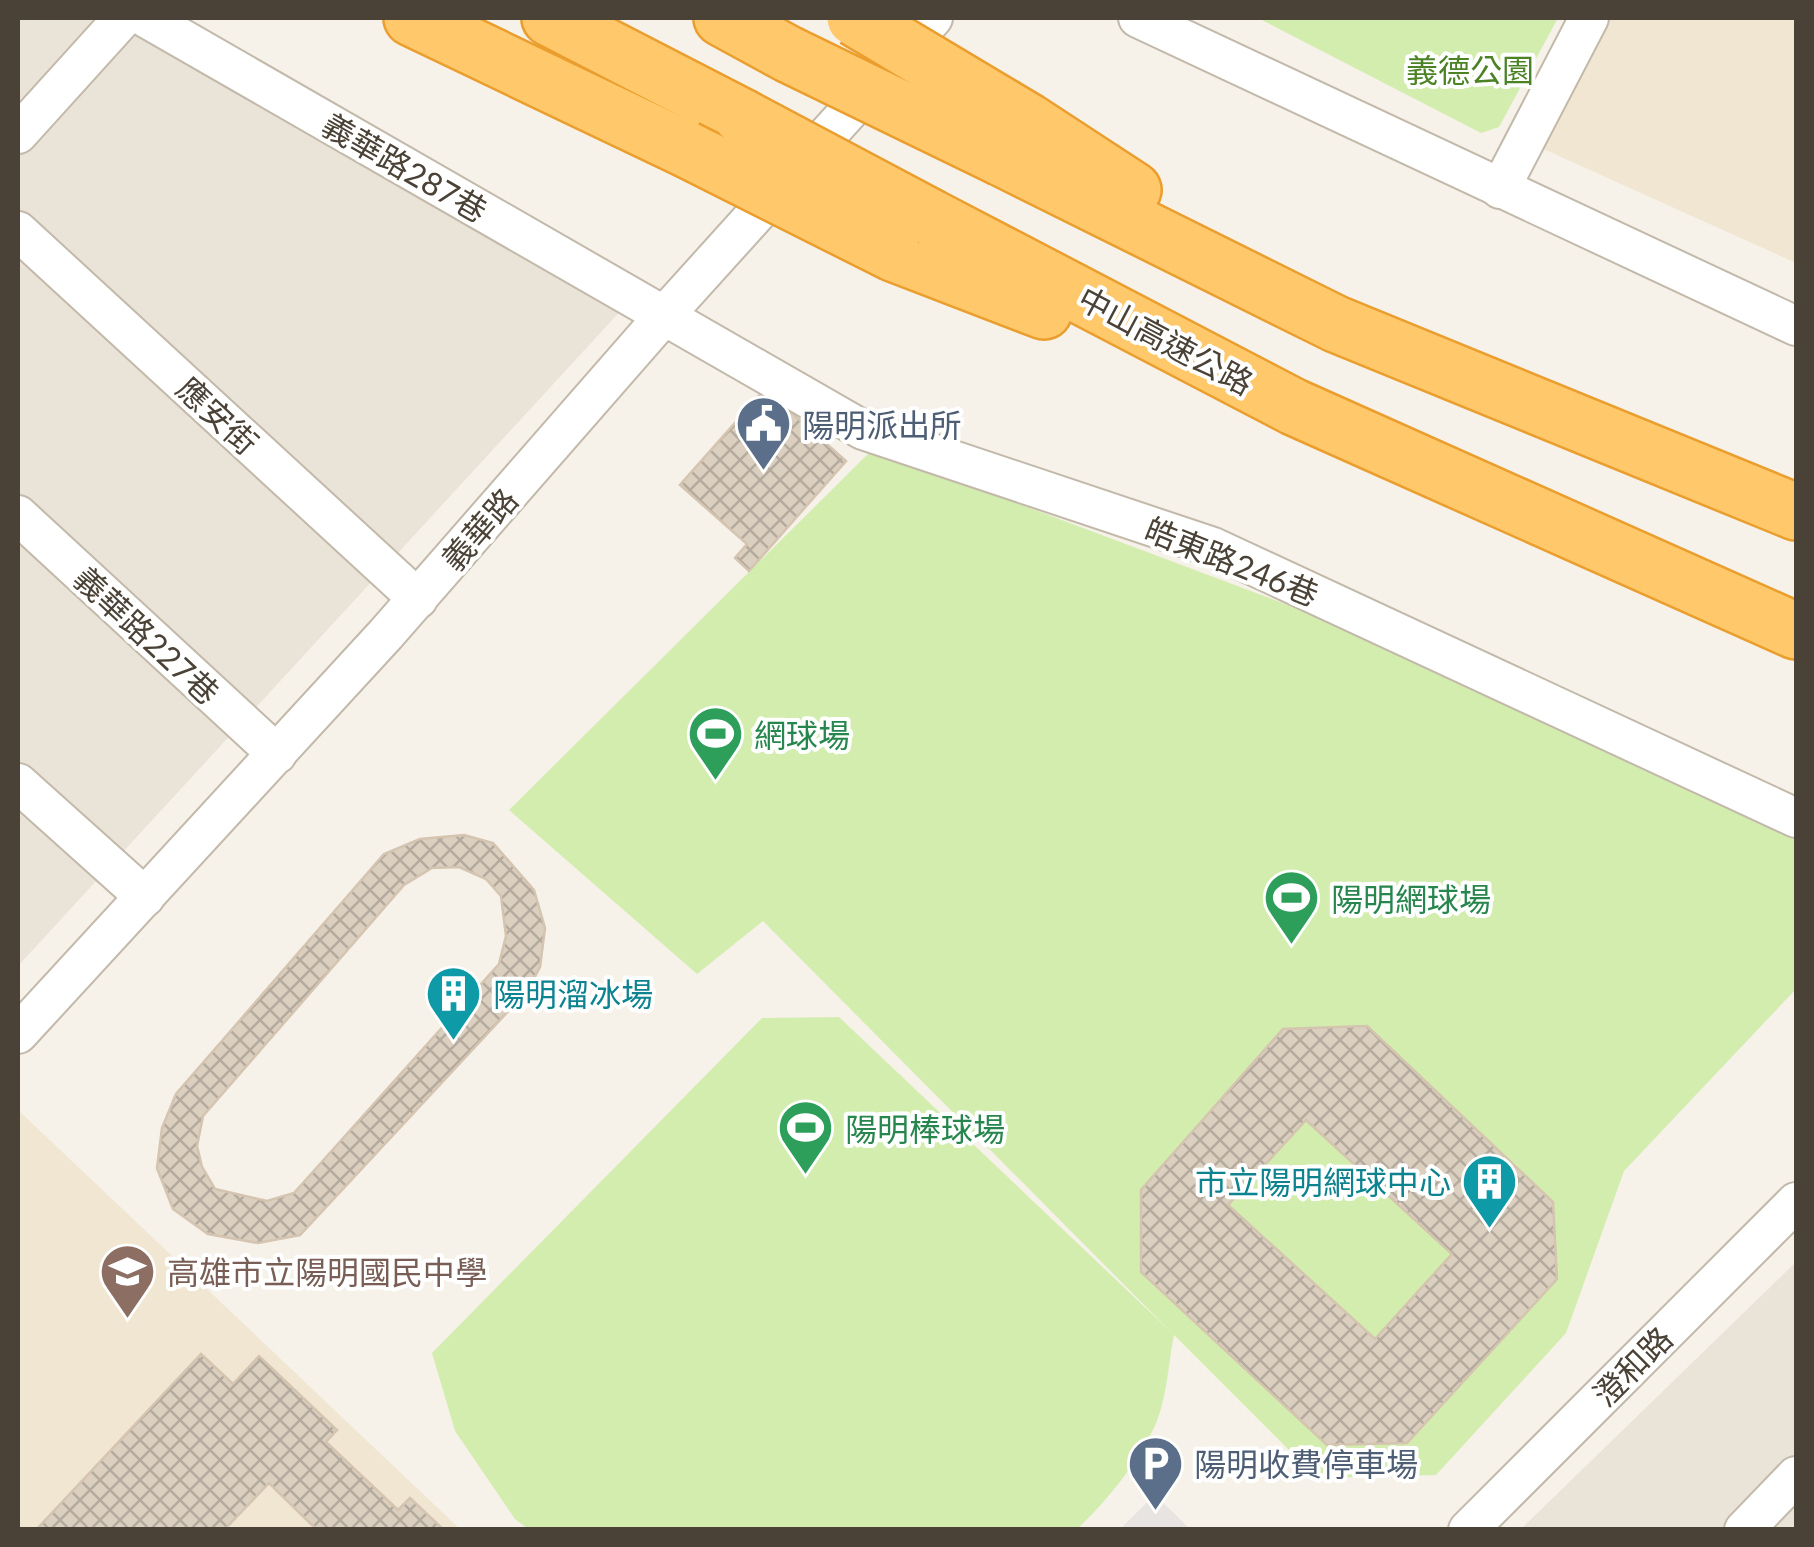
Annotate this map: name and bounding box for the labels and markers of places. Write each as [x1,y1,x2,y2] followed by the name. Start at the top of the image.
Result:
[733,394,793,473] public building icon: 陽明派出所
[802,405,962,444] place label: 陽明派出所
[685,704,745,783] sports icon: 網球場
[754,715,850,754] place label: 網球場
[1262,868,1322,947] sports icon: 陽明網球場
[1331,879,1491,918] place label: 陽明網球場
[424,963,484,1042] building icon: 陽明溜冰場
[493,974,653,1013] place label: 陽明溜冰場
[776,1098,836,1177] sports icon: 陽明棒球場
[845,1109,1005,1148] place label: 陽明棒球場
[1460,1151,1520,1230] building icon: 市立陽明網球中心
[1195,1162,1451,1201] place label: 市立陽明網球中心
[98,1241,158,1320] school or university icon: 高雄市立陽明國民中學
[167,1252,487,1291] place label: 高雄市立陽明國民中學
[1125,1433,1185,1512] parking icon: 陽明收費停車場
[1194,1444,1418,1483] place label: 陽明收費停車場

